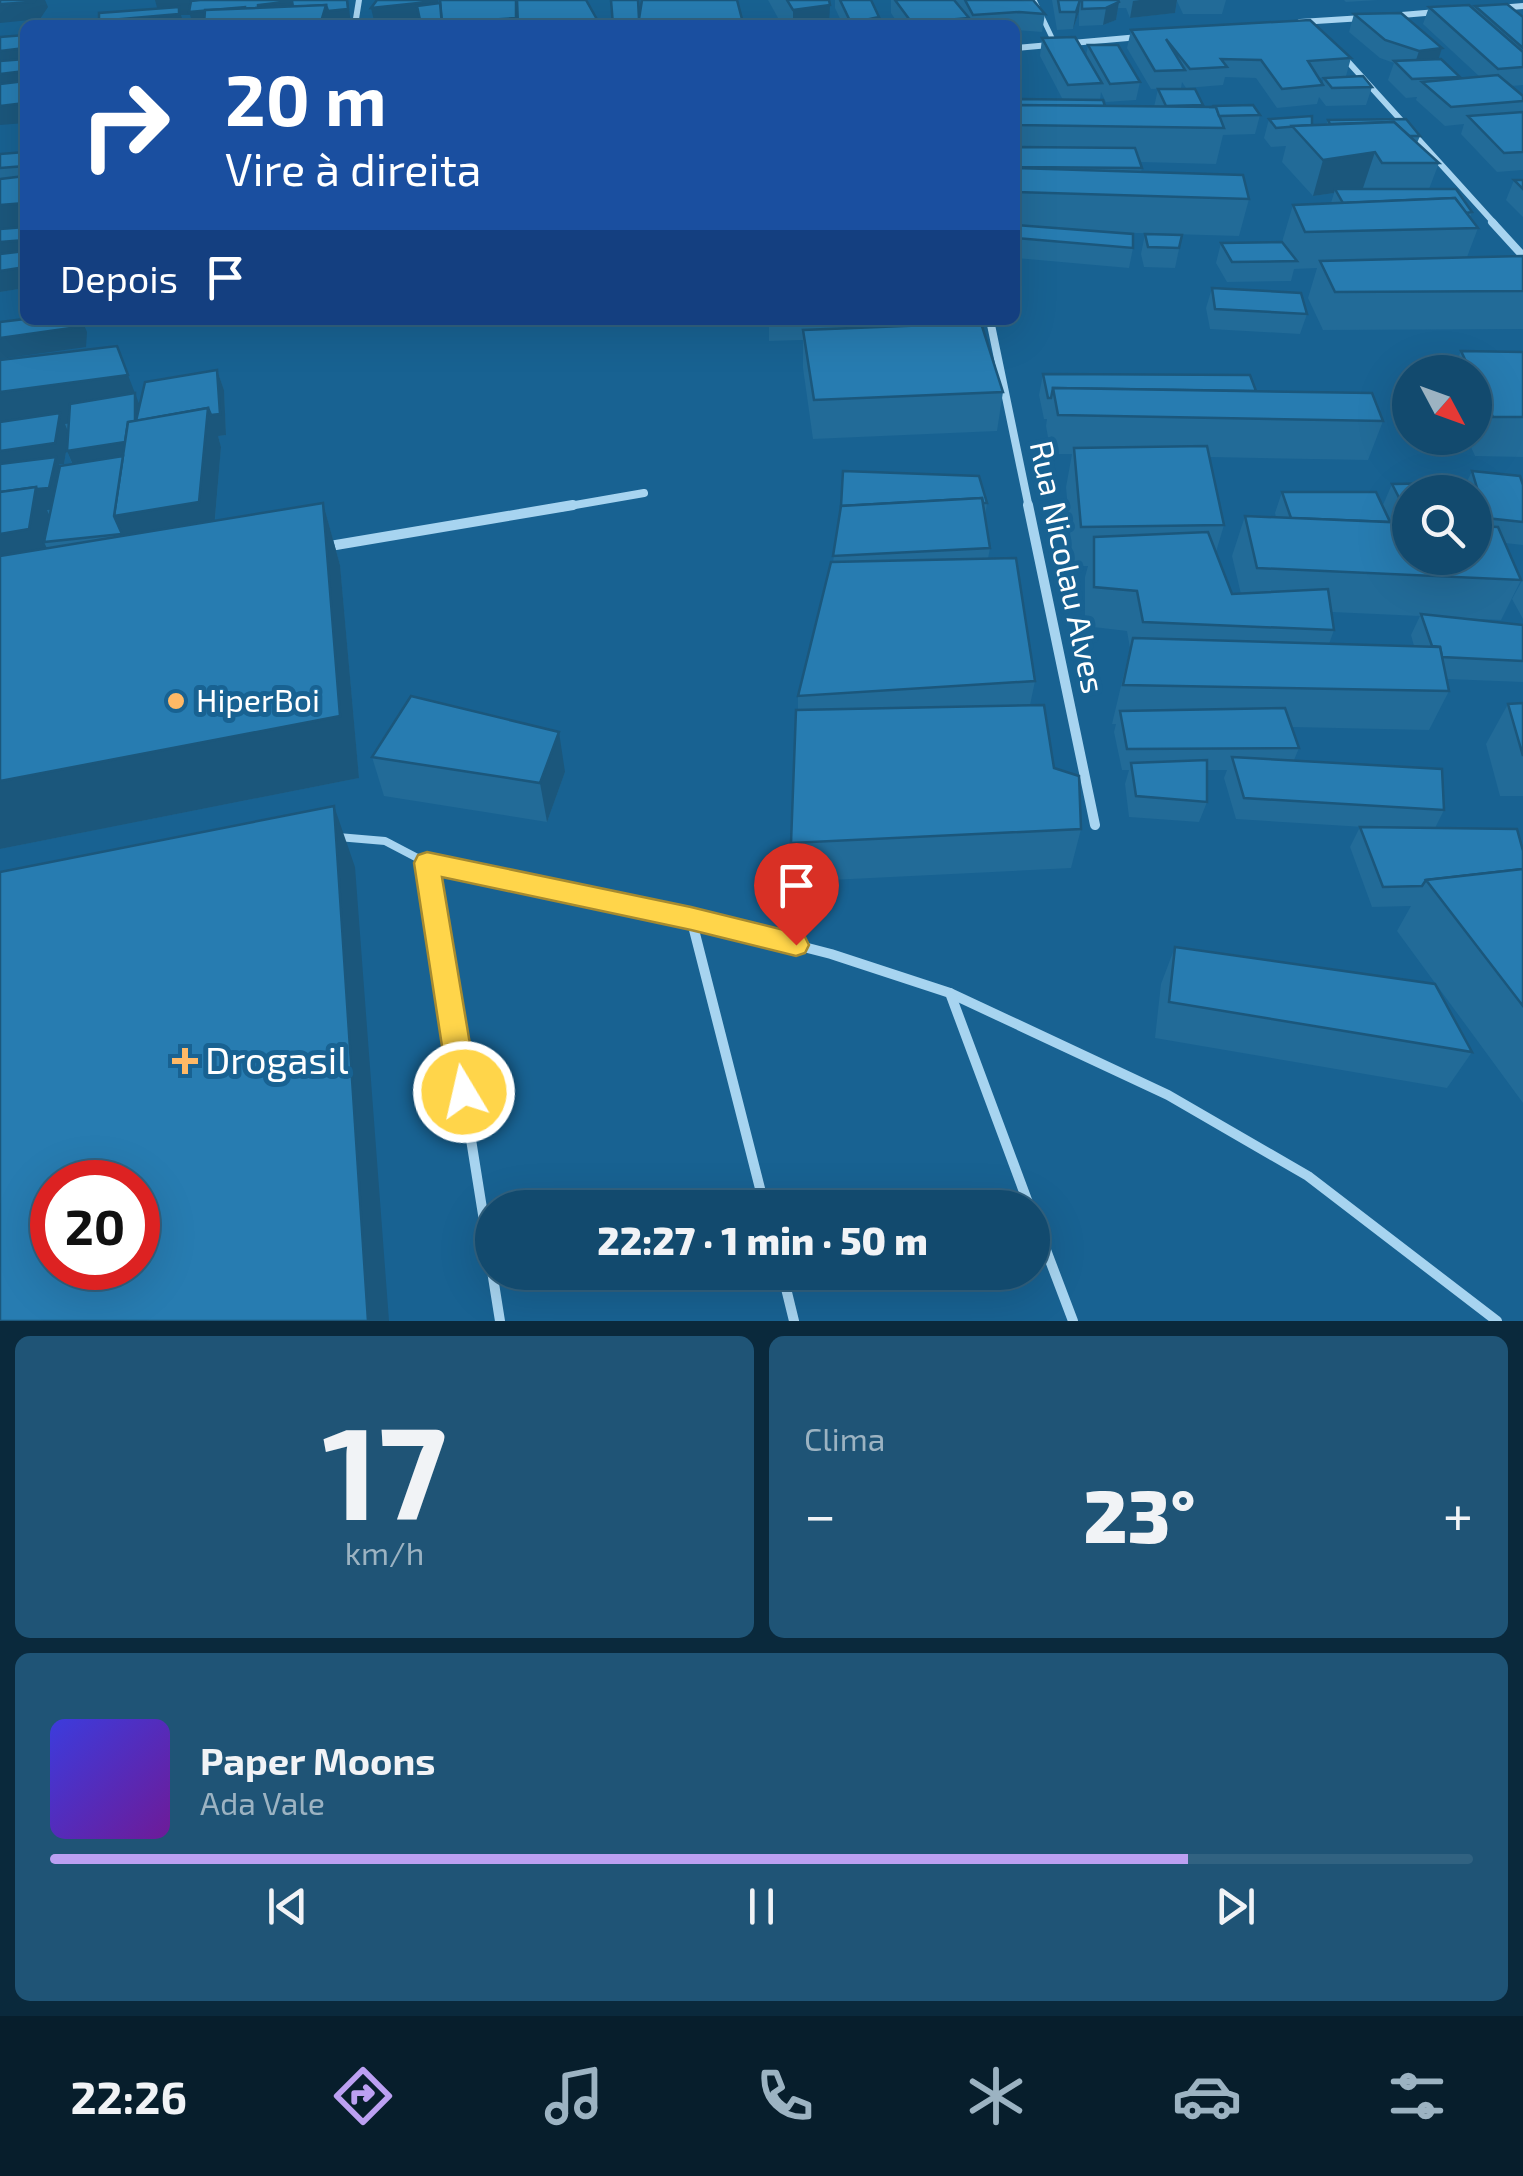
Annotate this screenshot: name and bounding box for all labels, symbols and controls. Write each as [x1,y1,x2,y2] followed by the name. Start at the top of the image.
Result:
[225,56,387,140] text: 20 m
[60,60,190,190] icon: right
[225,141,482,195] text: Vire à direita
[198,250,253,305] icon: arrive
[60,255,178,301] text: Depois
[1392,355,1492,455] north arrow
[1392,355,1492,575] map controls
[1024,437,1114,696] street label: Rua Nicolau Alves
[1392,475,1492,575] button: search
[196,680,320,718] place label: HiperBoi
[165,690,187,712] marker: HiperBoi
[754,843,839,946] pin
[769,858,824,913] icon: arrive
[205,1036,348,1082] place label: Drogasil
[412,1040,516,1144] position arrow
[174,1050,196,1072] marker: Drogasil
[30,1160,160,1290] speed limit sign: 20
[597,1217,928,1263] text: 22:27 · 1 min · 50 m
[322,1390,447,1546] text: 17
[804,1419,885,1457] text: Clima
[1083,1468,1196,1558] text: 23°
[804,1480,836,1546] text: −
[1443,1480,1473,1546] text: +
[345,1533,424,1571] text: km/h
[200,1737,436,1783] text: Paper Moons
[200,1783,325,1821] text: Ada Vale
[260,1879,315,1934] icon: previous
[734,1879,789,1934] icon: pause
[1208,1879,1263,1934] icon: next
[328,2061,398,2131] icon: directions
[539,2061,609,2131] icon: music
[750,2061,820,2131] icon: phone
[961,2061,1031,2131] icon: climate
[1172,2061,1242,2131] icon: car
[1382,2061,1452,2131] icon: filters
[70,2069,187,2123] text: 22:26

